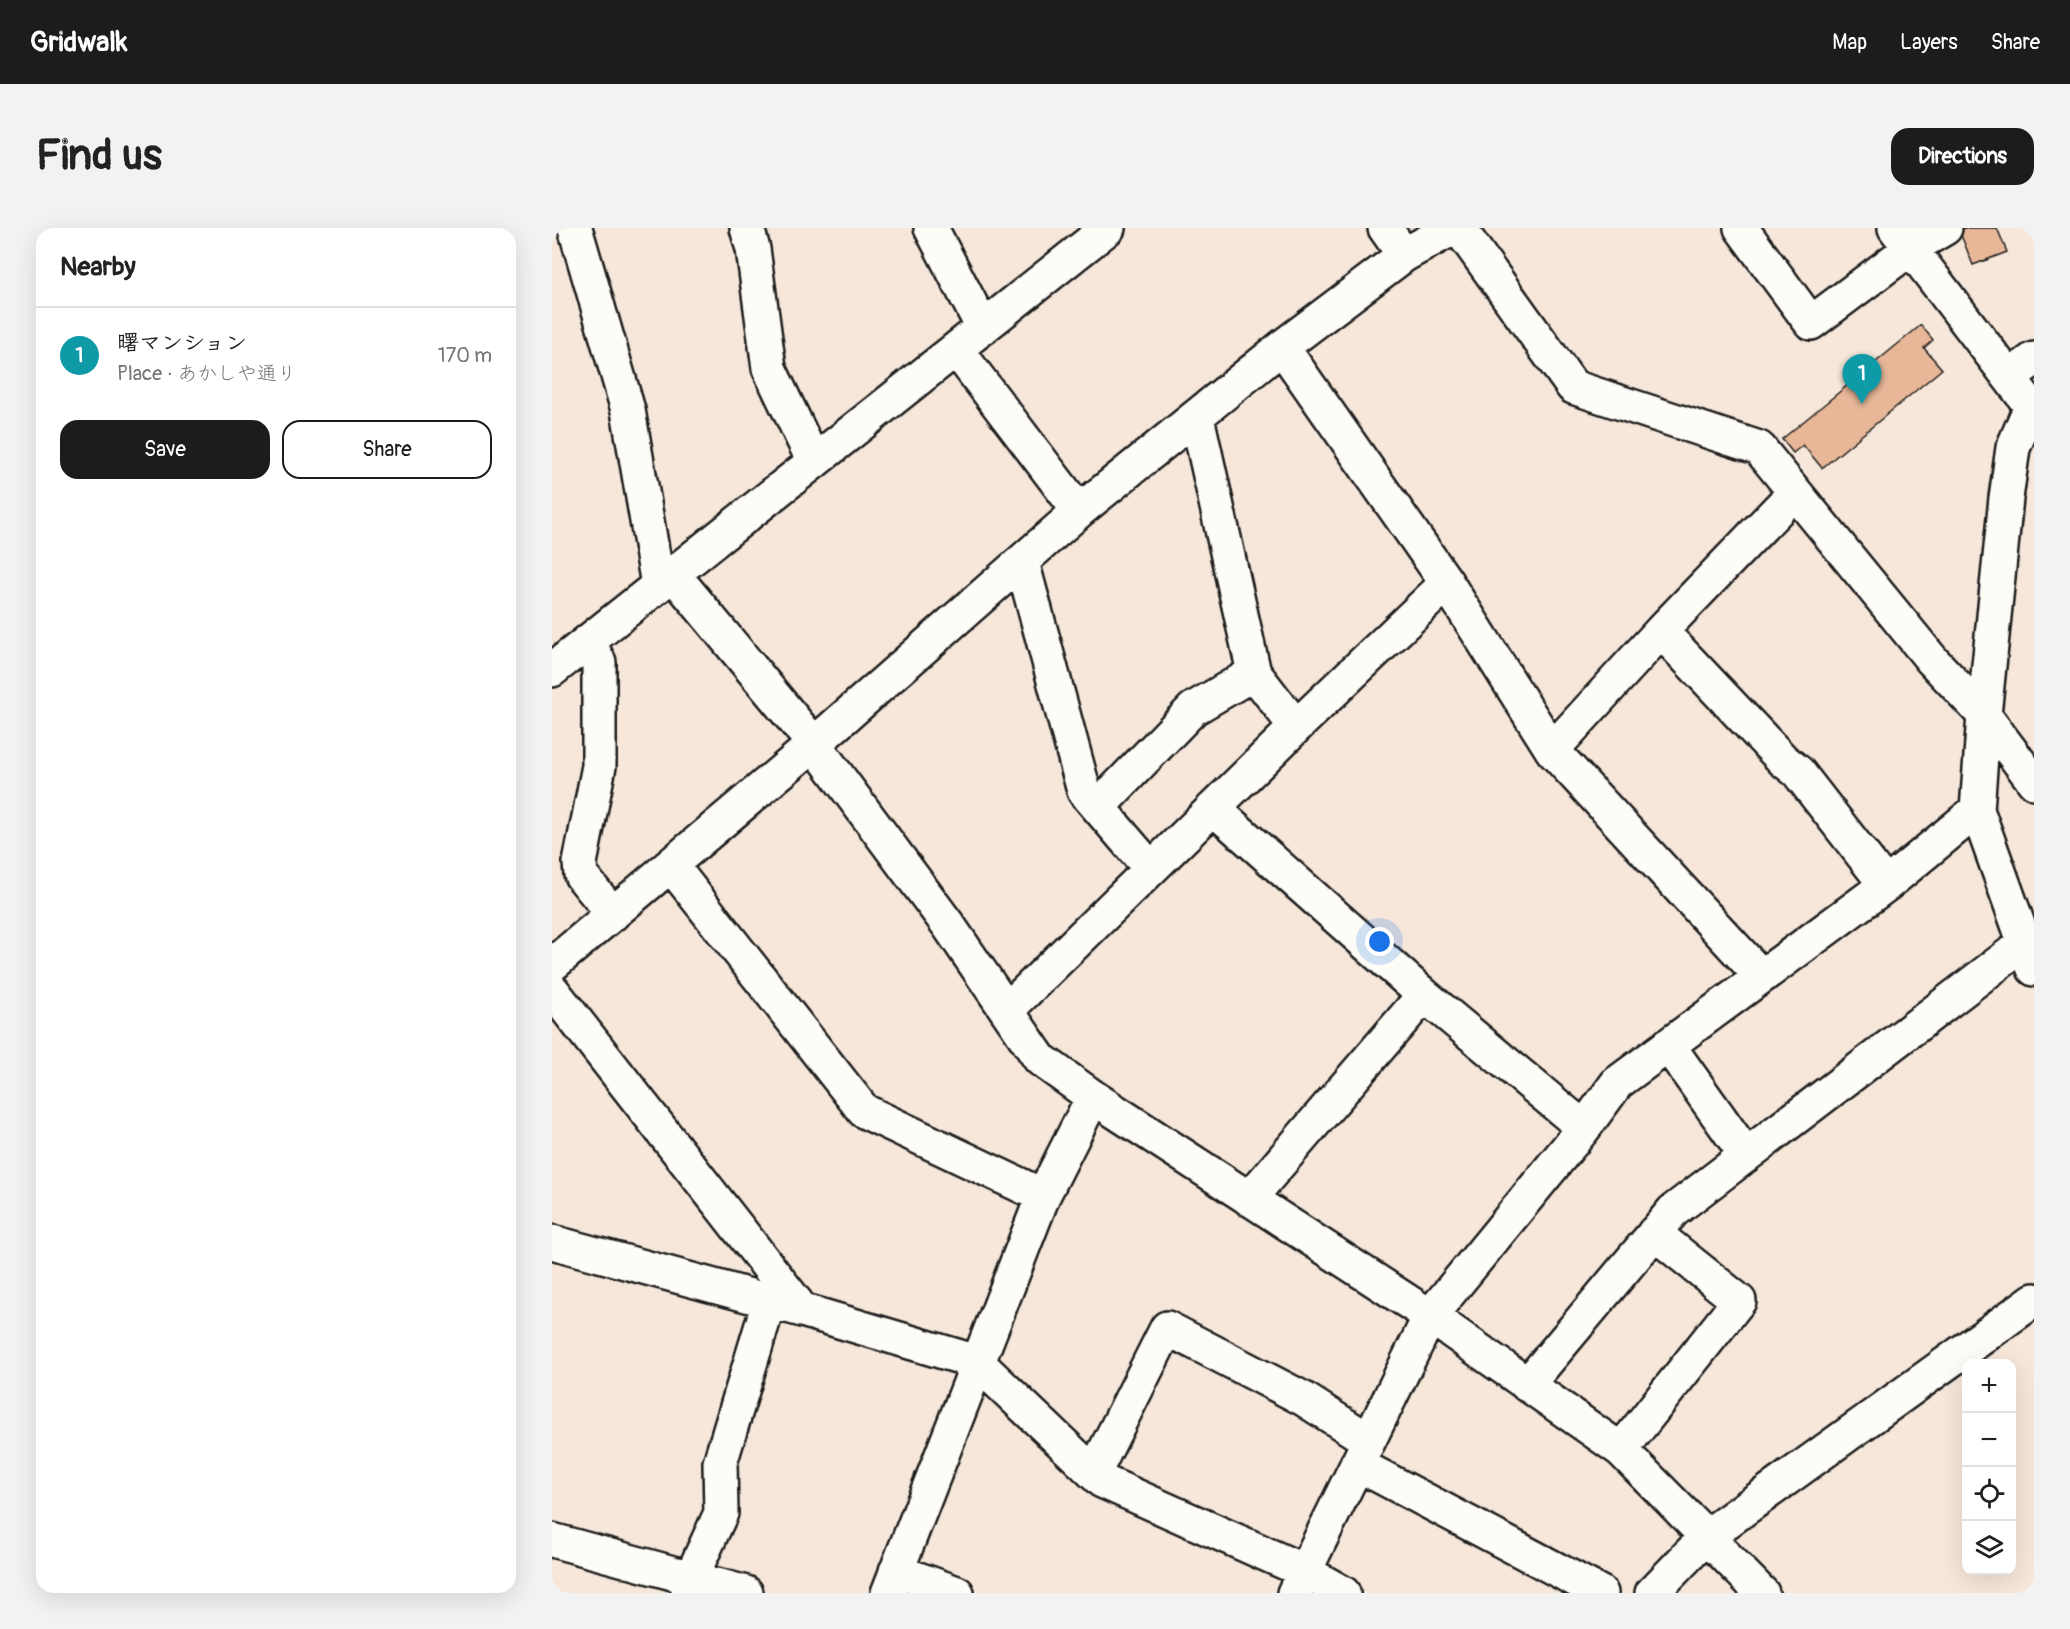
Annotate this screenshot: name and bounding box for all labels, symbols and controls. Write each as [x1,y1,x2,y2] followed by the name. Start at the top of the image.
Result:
[30,25,128,60] text: Gridwalk
[1832,29,1867,56] text: Map
[1900,29,1958,56] text: Layers
[1991,29,2040,56] text: Share
[1891,128,2034,185] button: Directions
[36,130,162,182] text: Find us
[60,251,136,283] text: Nearby
[117,329,247,357] text: 曙マンション
[76,343,83,368] text: 1
[438,343,492,368] text: 170 m
[1842,354,1882,404] pin: 1
[117,361,297,386] text: Place · あかしや通り
[60,420,270,479] button: Save
[282,420,492,479] button: Share
[1365,927,1394,956] your location
[1962,1359,2016,1575] map controls
[1962,1359,2016,1413] button: +
[1962,1413,2016,1467] button: −
[1962,1467,2016,1521] button: locate
[1962,1521,2016,1575] button: layers

